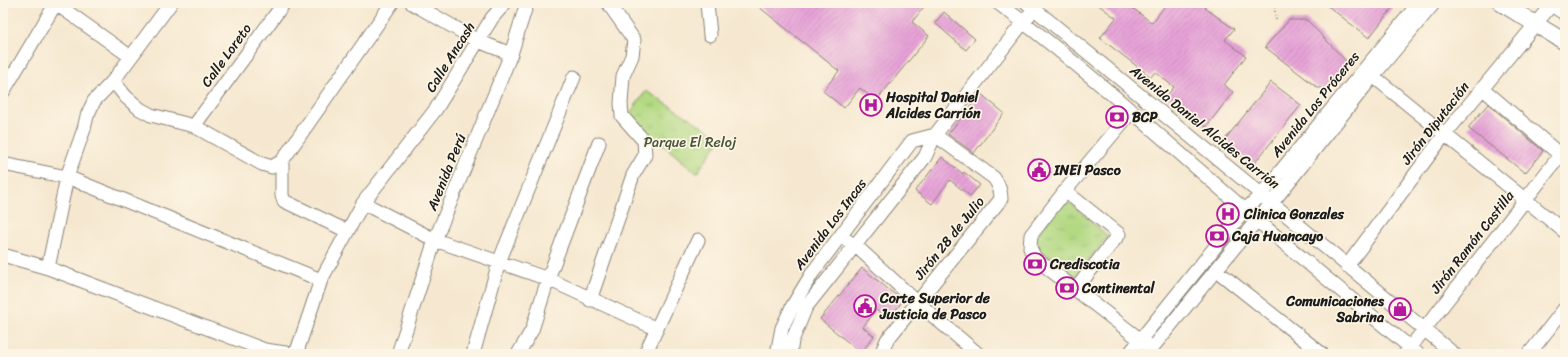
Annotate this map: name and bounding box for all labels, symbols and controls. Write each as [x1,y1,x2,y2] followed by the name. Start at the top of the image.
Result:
[419,17,482,97] street label: Calle Ancash
[194,18,258,93] street label: Calle Loreto
[1264,45,1367,164] street label: Avenida Los Próceres
[1123,58,1286,196] street label: Avenida Daniel Alcides Carrión
[1394,76,1476,171] street label: Jirón Diputación
[885,85,981,126] place label: Hospital Daniel Alcides Carrión
[858,92,884,118] hospital icon: Hospital Daniel Alcides Carrión
[1104,104,1130,130] bank icon: BCP
[1132,105,1159,130] place label: BCP
[419,129,473,215] street label: Avenida Perú
[644,130,737,155] park label: Parque El Reloj
[1026,157,1052,183] public building icon: INEI Pasco
[1053,158,1122,183] place label: INEI Pasco
[787,173,874,276] street label: Avenida Los Incas
[1423,184,1521,300] street label: Jirón Ramón Castilla
[907,191,991,287] street label: Jirón 28 de Julio
[1215,201,1241,227] hospital icon: Clinica Gonzales
[1243,202,1344,227] place label: Clinica Gonzales
[1204,223,1230,249] bank icon: Caja Huancayo
[1231,224,1323,249] place label: Caja Huancayo
[1022,251,1048,277] bank icon: Crediscotia
[1049,252,1121,277] place label: Crediscotia
[1054,275,1080,301] bank icon: Continental
[1081,276,1155,301] place label: Continental
[879,286,991,327] place label: Corte Superior de Justicia de Pasco
[1285,289,1385,330] place label: Comunicaciones Sabrina
[852,293,878,319] public building icon: Corte Superior de Justicia de Pasco
[1387,296,1413,322] shop icon: Comunicaciones Sabrina

